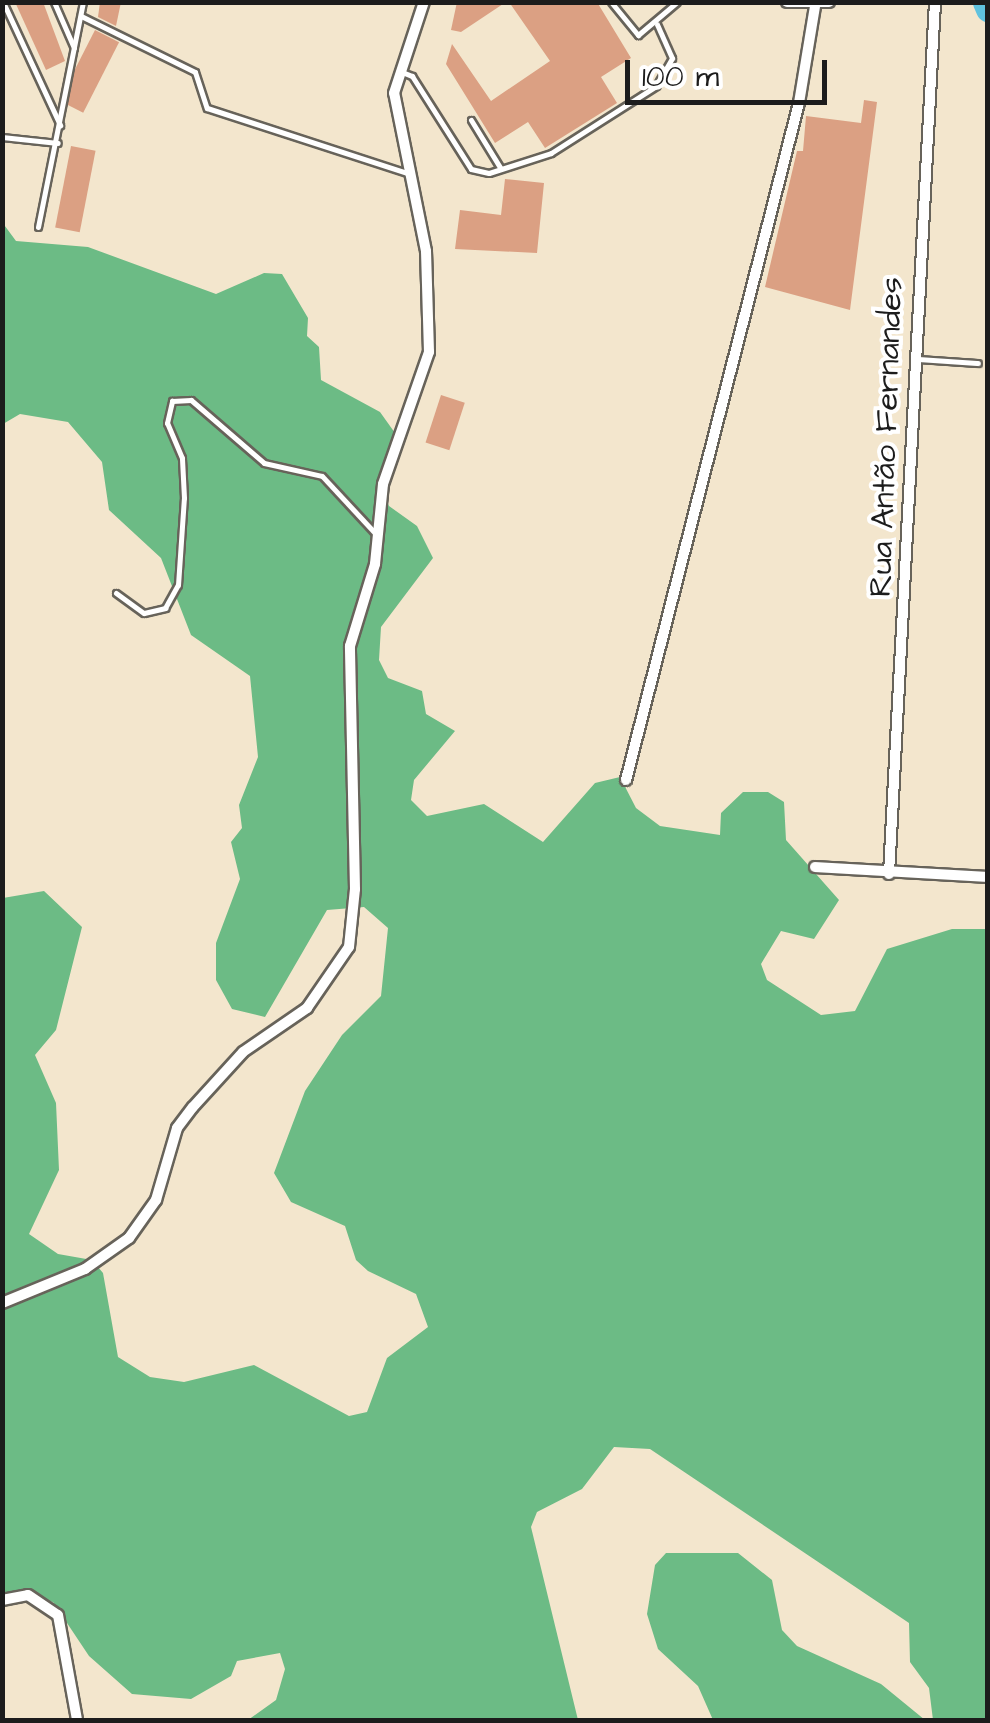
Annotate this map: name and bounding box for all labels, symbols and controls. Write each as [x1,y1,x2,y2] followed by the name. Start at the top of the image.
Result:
[630,40,832,102] scale bar
[642,56,719,98] text: 100 m
[862,276,912,598] street label: Rua Antão Fernandes

